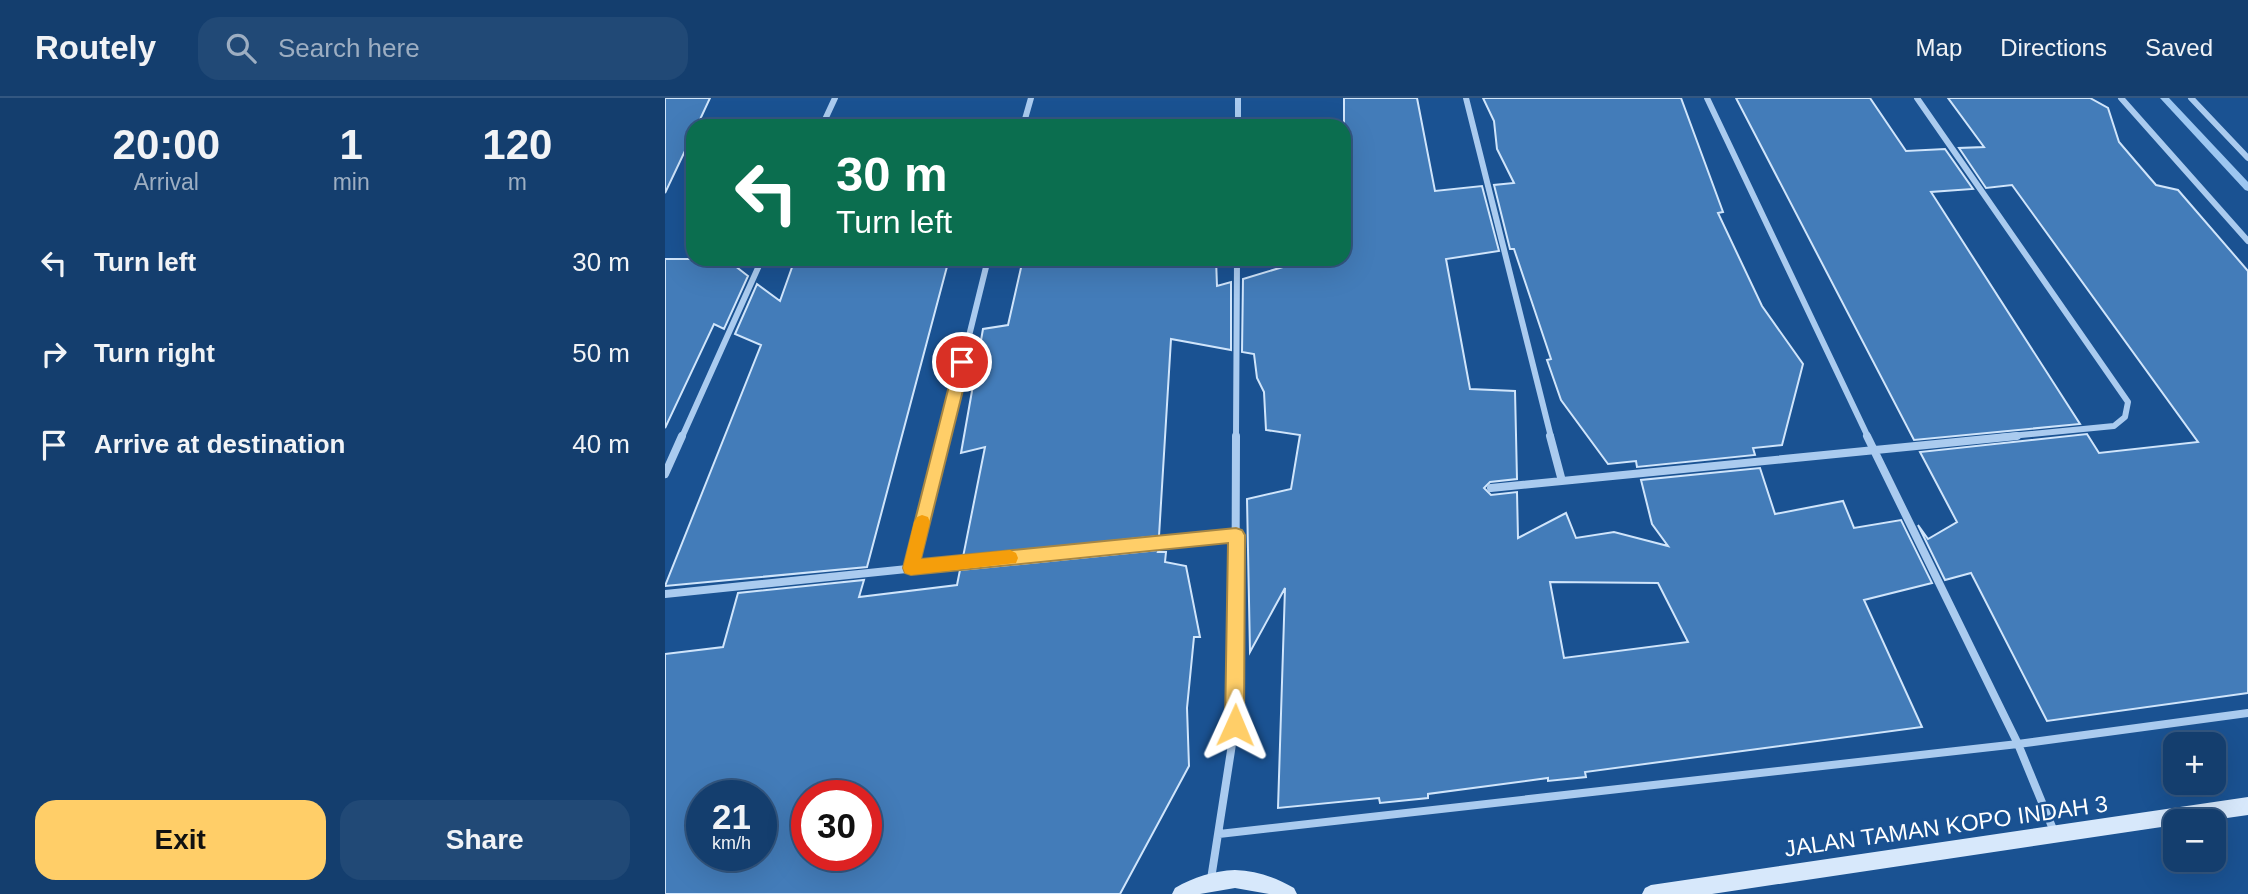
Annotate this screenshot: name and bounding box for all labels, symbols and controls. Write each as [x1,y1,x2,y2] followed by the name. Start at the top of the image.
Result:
[198,17,688,80] search box
[35,29,156,66] text: Routely
[222,29,260,67] icon: search
[278,33,420,63] text: Search here
[1916,34,1962,61] text: Map
[2000,34,2107,61] text: Directions
[2145,34,2213,61] text: Saved
[113,121,220,168] text: 20:00
[339,121,363,168] text: 1
[482,121,552,168] text: 120
[721,147,812,238] icon: left
[836,147,948,201] text: 30 m
[134,169,199,195] text: Arrival
[333,169,370,195] text: min
[508,169,527,195] text: m
[836,204,952,240] text: Turn left
[35,244,73,282] icon: left
[94,247,196,277] text: Turn left
[572,247,630,277] text: 30 m
[932,332,992,392] pin
[35,335,73,373] icon: right
[94,338,215,368] text: Turn right
[572,338,630,368] text: 50 m
[943,343,981,381] icon: arrive
[35,426,73,464] icon: arrive
[94,429,345,459] text: Arrive at destination
[572,429,630,459] text: 40 m
[1198,688,1272,762] position arrow
[2163,732,2226,872] map controls
[2163,732,2226,795] button: +
[791,780,882,871] speed limit sign: 30
[1783,790,2109,862] street label: JALAN TAMAN KOPO INDAH 3
[712,797,751,836] text: 21
[35,800,326,880] button: Exit
[340,800,630,880] button: Share
[2163,809,2226,872] button: −
[712,833,751,853] text: km/h

